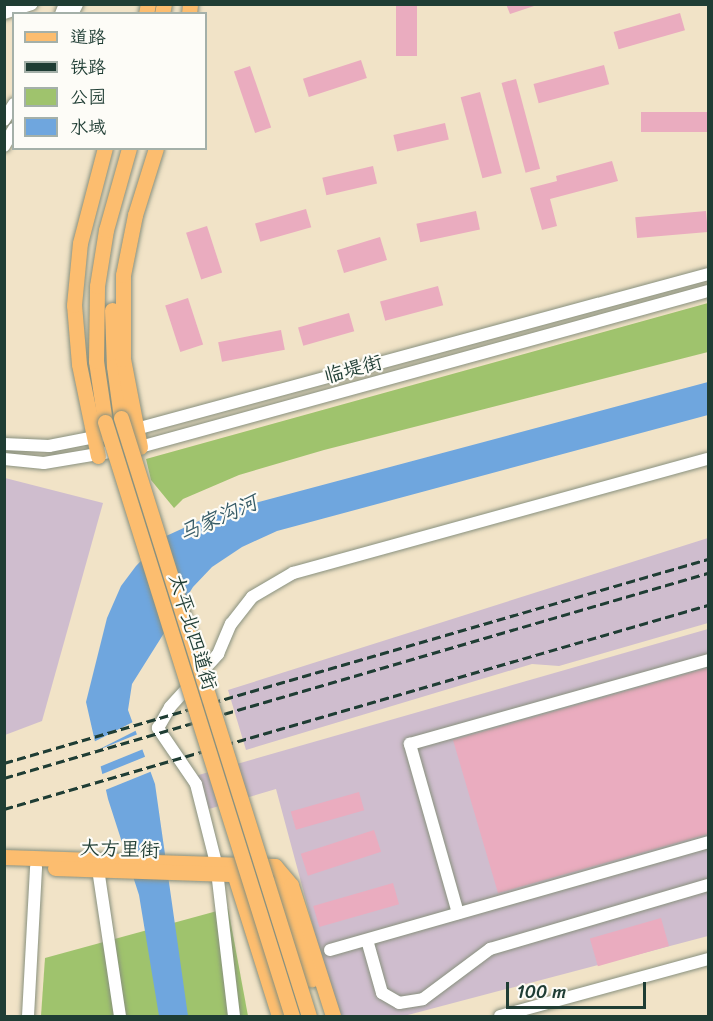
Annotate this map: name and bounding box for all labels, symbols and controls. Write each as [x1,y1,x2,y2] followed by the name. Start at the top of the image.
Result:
[12,12,207,150] legend
[70,21,106,53] text: 道路
[70,51,106,83] text: 铁路
[70,81,106,113] text: 公园
[70,111,106,143] text: 水域
[321,350,385,388] street label: 临堤街
[175,489,261,547] water label: 马家沟河
[164,571,222,693] street label: 太平北四道街
[80,836,160,862] street label: 大方里街
[509,970,648,1008] scale bar
[517,976,566,1008] text: 100 m

